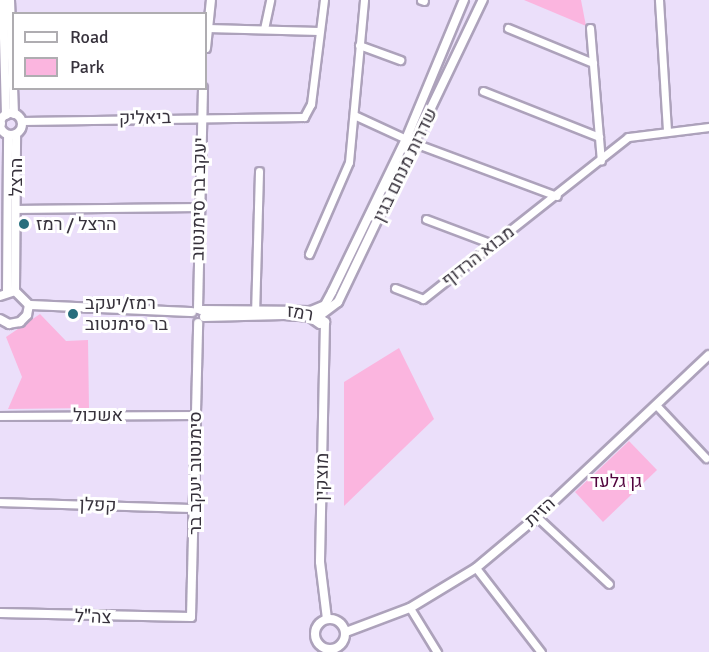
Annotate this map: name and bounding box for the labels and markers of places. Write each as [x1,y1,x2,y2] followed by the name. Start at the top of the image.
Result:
[36,213,117,235] place label: הרצל / רמז
[17,217,31,231] marker: הרצל / רמז
[85,293,168,336] place label: רמז/יעקב בר סימנטוב
[66,307,80,321] marker: רמז/יעקב בר סימנטוב

